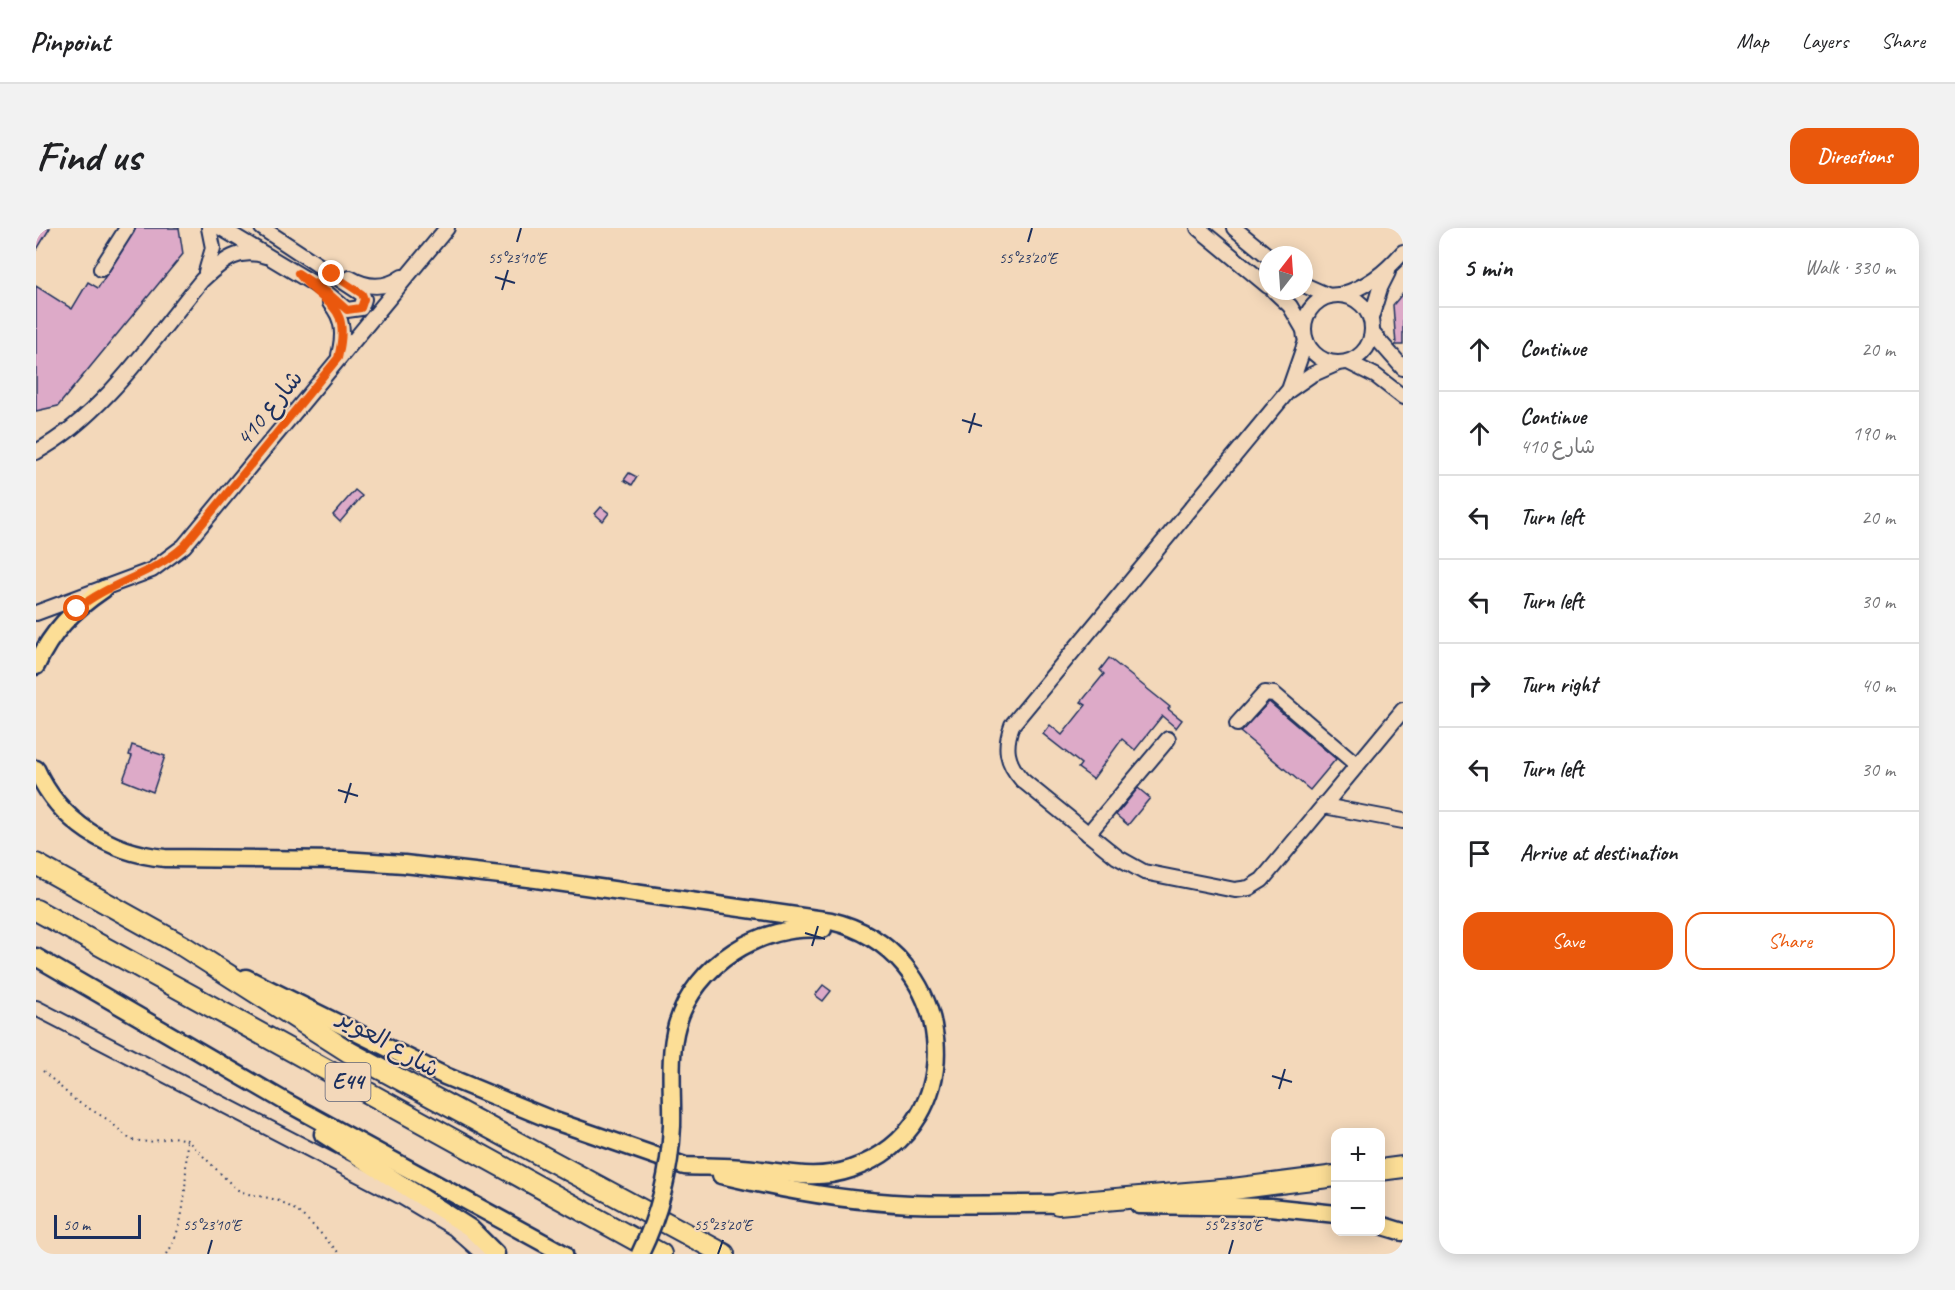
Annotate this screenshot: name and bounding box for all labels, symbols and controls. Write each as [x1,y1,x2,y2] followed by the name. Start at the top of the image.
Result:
[30,24,110,59] text: Pinpoint
[1736,28,1769,54] text: Map
[1802,28,1848,54] text: Layers
[1881,28,1925,54] text: Share
[1790,128,1919,184] button: Directions
[36,130,141,183] text: Find us
[1259,246,1313,300] north arrow
[488,249,548,268] text: 55°23'10"E
[999,249,1059,268] text: 55°23'20"E
[1463,251,1512,284] text: 5 min
[1805,255,1895,280] text: Walk · 330 m
[318,260,344,286] route end
[1463,333,1496,366] icon: ahead
[1520,335,1586,363] text: Continue
[1861,337,1895,362] text: 20 m
[229,364,311,454] street label: شارع 410
[1520,403,1586,431] text: Continue
[1463,417,1496,450] icon: ahead
[1852,421,1895,446] text: 190 m
[1520,434,1595,459] text: شارع 410
[1463,501,1496,534] icon: left
[1520,503,1584,531] text: Turn left
[1861,505,1895,530] text: 20 m
[1463,585,1496,618] icon: left
[1520,587,1584,615] text: Turn left
[1861,589,1895,614] text: 30 m
[63,595,89,621] route start
[1463,669,1496,702] icon: right
[1520,671,1597,699] text: Turn right
[1861,673,1895,698] text: 40 m
[1463,753,1496,786] icon: left
[1520,755,1584,783] text: Turn left
[1861,757,1895,782] text: 30 m
[1463,837,1496,870] icon: arrive
[1520,839,1677,867] text: Arrive at destination
[1463,912,1673,970] button: Save
[1685,912,1895,970] button: Share
[330,1001,445,1086] street label: شارع العوير
[326,1063,370,1101] road number: E44
[1331,1128,1385,1236] map controls
[1331,1128,1385,1182] button: +
[1331,1182,1385,1236] button: −
[54,1212,141,1240] scale bar
[63,1215,90,1235] text: 50 m
[183,1216,243,1235] text: 55°23'10"E
[694,1216,754,1235] text: 55°23'20"E
[1204,1216,1264,1235] text: 55°23'30"E

